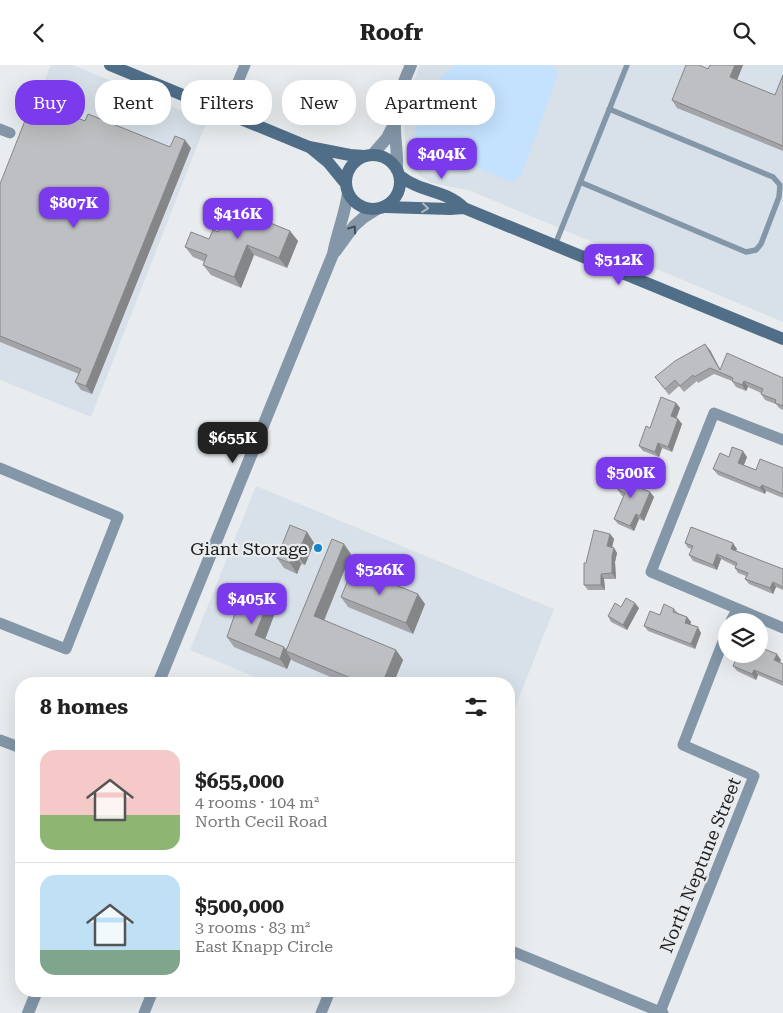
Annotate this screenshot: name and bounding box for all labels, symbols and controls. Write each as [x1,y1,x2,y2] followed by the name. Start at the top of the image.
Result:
[25,19,53,47] icon: back
[730,19,758,47] icon: search
[360,20,423,45] text: Roofr
[15,80,85,125] chip: Buy
[95,80,171,125] chip: Rent
[181,80,272,125] chip: Filters
[282,80,356,125] chip: New
[366,80,495,125] chip: Apartment
[407,137,477,180] pin: $404K
[418,144,466,163] text: $404K
[39,186,109,229] pin: $807K
[50,193,98,212] text: $807K
[203,197,273,240] pin: $416K
[421,202,429,213] one-way arrow
[214,204,262,223] text: $416K
[347,225,356,235] one-way arrow
[584,243,654,286] pin: $512K
[595,250,643,269] text: $512K
[198,421,268,464] pin: $655K
[209,428,257,447] text: $655K
[596,457,666,499] pin: $500K
[607,463,655,482] text: $500K
[190,538,308,559] place label: Giant Storage
[312,542,324,554] marker: Giant Storage
[345,553,415,596] pin: $526K
[356,560,404,579] text: $526K
[217,583,287,625] pin: $405K
[228,589,276,608] text: $405K
[718,613,768,663] map controls
[718,613,768,663] button: layers
[462,693,490,721] icon: filters
[40,695,128,719] text: 8 homes
[195,769,284,793] text: $655,000
[80,770,140,830] icon: home
[655,774,745,956] street label: North Neptune Street
[195,793,319,812] text: 4 rooms · 104 m²
[195,812,327,831] text: North Cecil Road
[195,894,284,918] text: $500,000
[80,895,140,955] icon: home
[195,918,310,937] text: 3 rooms · 83 m²
[195,937,333,956] text: East Knapp Circle

